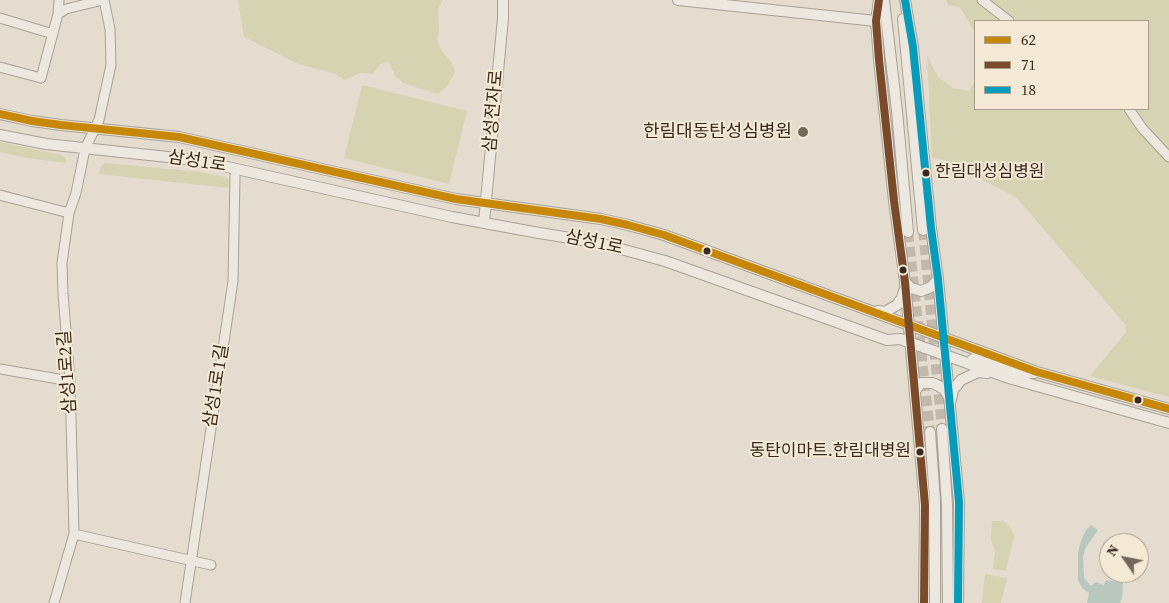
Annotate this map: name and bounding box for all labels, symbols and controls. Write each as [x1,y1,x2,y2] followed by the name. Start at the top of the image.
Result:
[974,20,1149,110] legend
[1021,29,1036,50] text: 62
[1021,54,1036,75] text: 71
[480,69,508,153] street label: 삼성전자로
[1021,79,1036,100] text: 18
[643,121,792,143] place label: 한림대동탄성심병원
[796,125,810,139] marker: 한림대동탄성심병원
[166,147,228,177] street label: 삼성1로
[935,163,1044,183] place label: 한림대성심병원
[921,168,931,178] marker: 한림대성심병원
[563,226,625,260] street label: 삼성1로
[702,246,712,256] unlabelled marker
[898,265,908,275] unlabelled marker
[54,329,82,415] street label: 삼성1로2길
[200,343,234,429] street label: 삼성1로1길
[1133,395,1143,405] unlabelled marker
[750,442,911,462] place label: 동탄이마트.한림대병원
[915,447,925,457] marker: 동탄이마트.한림대병원
[1099,533,1149,583] north arrow
[1101,541,1123,560] text: N

